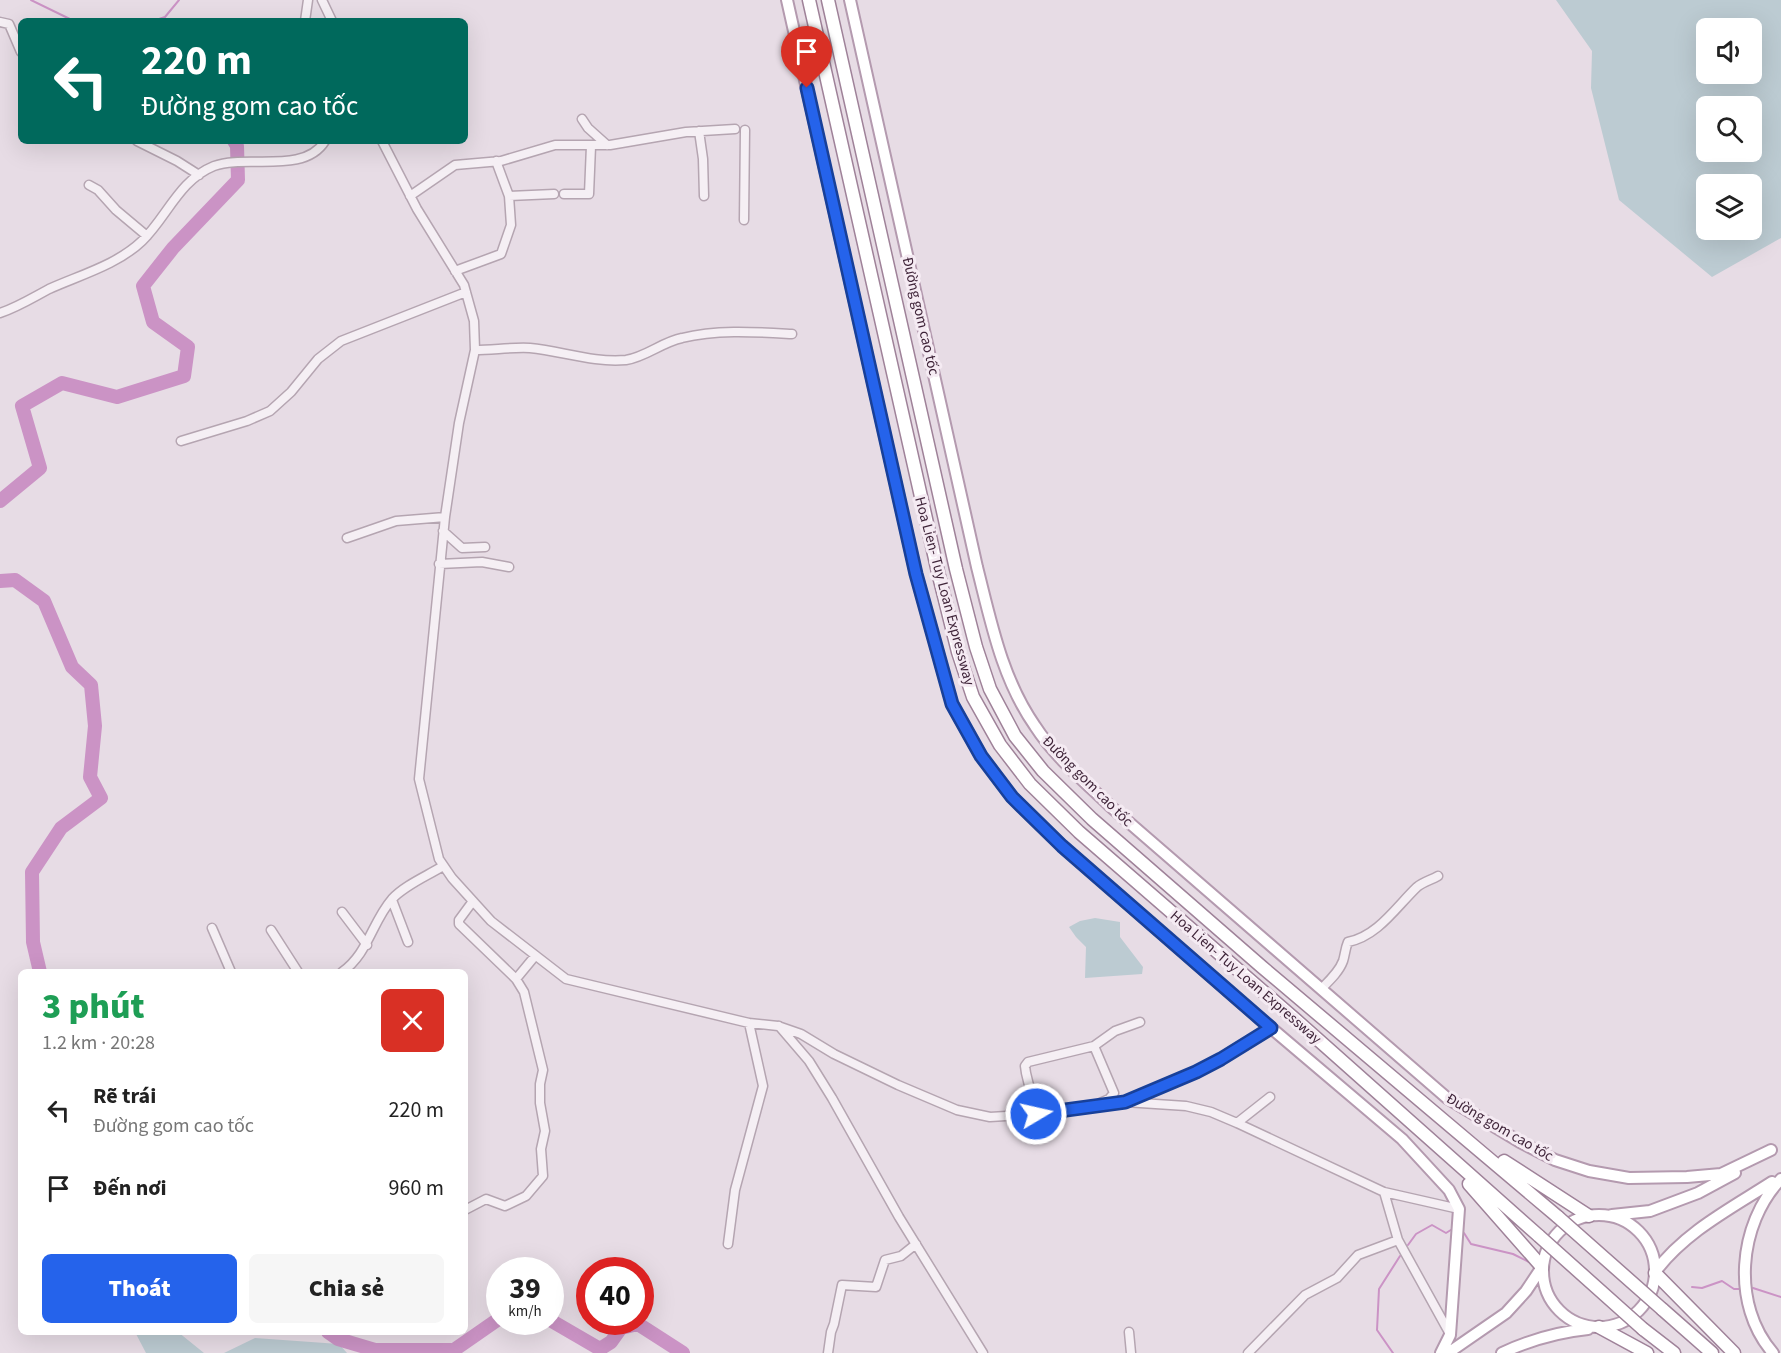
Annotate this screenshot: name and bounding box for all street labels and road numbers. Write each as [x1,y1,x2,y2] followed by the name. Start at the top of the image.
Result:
[897,255,944,377] street label: Đường gom cao tốc
[909,494,980,688] street label: Hoa Lien- Tuy Loan Expressway
[1038,731,1138,832] street label: Đường gom cao tốc
[1165,906,1326,1049] street label: Hoa Lien- Tuy Loan Expressway
[1442,1088,1557,1167] street label: Đường gom cao tốc

